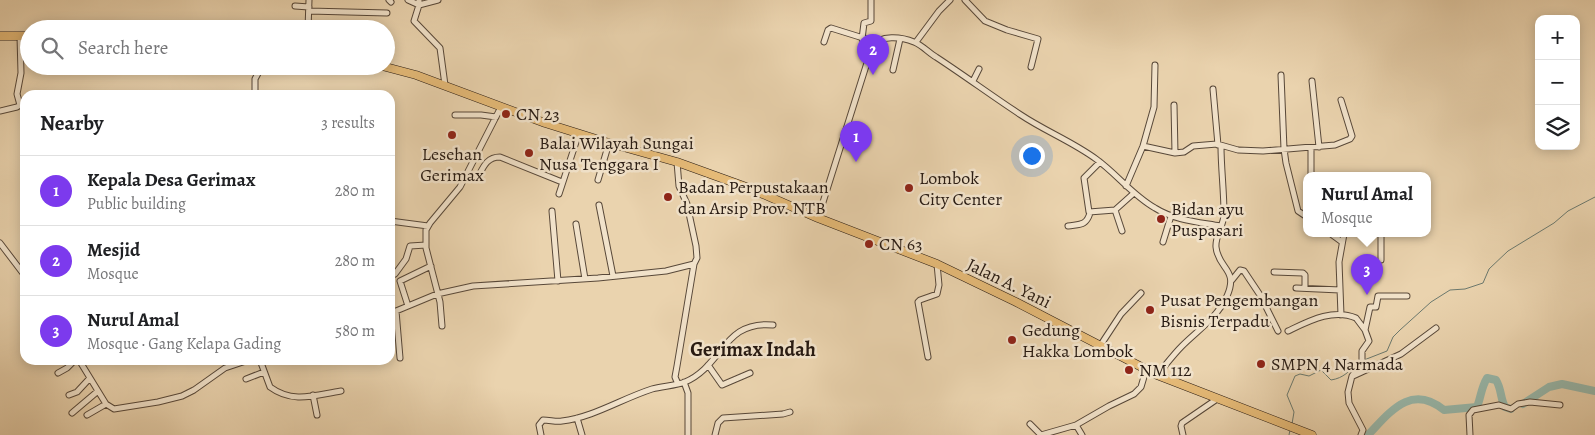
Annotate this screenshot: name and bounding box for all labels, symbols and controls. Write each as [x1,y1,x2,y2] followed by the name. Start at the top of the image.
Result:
[1535,15,1580,150] map controls
[1535,15,1580,60] button: +
[20,20,395,75] search box
[38,34,66,62] icon: search
[857,34,889,75] pin: 2
[78,35,168,61] text: Search here
[1535,60,1580,105] button: −
[516,102,560,126] place label: CN 23
[1535,105,1580,150] button: layers
[500,108,512,120] marker: CN 23
[40,109,103,137] text: Nearby
[321,112,375,134] text: 3 results
[840,121,872,162] pin: 1
[446,129,458,141] marker: Lesehan Gerimax
[539,131,694,176] place label: Balai Wilayah Sungai Nusa Tenggara I
[420,142,484,187] place label: Lesehan Gerimax
[1019,143,1045,169] your location
[523,147,535,159] marker: Balai Wilayah Sungai Nusa Tenggara I
[919,166,1002,211] place label: Lombok City Center
[87,167,255,193] text: Kepala Desa Gerimax
[1303,172,1431,237] popup
[678,175,829,220] place label: Badan Perpustakaan dan Arsip Prov. NTB
[53,180,59,202] text: 1
[335,180,375,202] text: 280 m
[1321,181,1413,207] text: Nurul Amal
[903,182,915,194] marker: Lombok City Center
[662,191,674,203] marker: Badan Perpustakaan dan Arsip Prov. NTB
[87,193,186,215] text: Public building
[1171,197,1244,242] place label: Bidan ayu Puspasari
[1321,207,1373,229] text: Mosque
[1155,213,1167,225] marker: Bidan ayu Puspasari
[879,232,923,256] place label: CN 63
[87,237,140,263] text: Mesjid
[863,238,875,250] marker: CN 63
[52,250,60,272] text: 2
[335,250,375,272] text: 280 m
[963,252,1055,314] street label: Jalan A. Yani
[1351,254,1383,295] pin: 3
[87,263,139,285] text: Mosque
[1160,288,1318,333] place label: Pusat Pengembangan Bisnis Terpadu
[1144,304,1156,316] marker: Pusat Pengembangan Bisnis Terpadu
[87,307,179,333] text: Nurul Amal
[1022,318,1133,363] place label: Gedung Hakka Lombok
[53,320,59,342] text: 3
[335,320,375,342] text: 580 m
[87,333,281,355] text: Mosque · Gang Kelapa Gading
[1006,334,1018,346] marker: Gedung Hakka Lombok
[690,336,816,363] district label: Gerimax Indah
[1271,352,1404,376] place label: SMPN 4 Narmada
[1139,358,1192,382] place label: NM 112
[1255,358,1267,370] marker: SMPN 4 Narmada
[1123,364,1135,376] marker: NM 112

